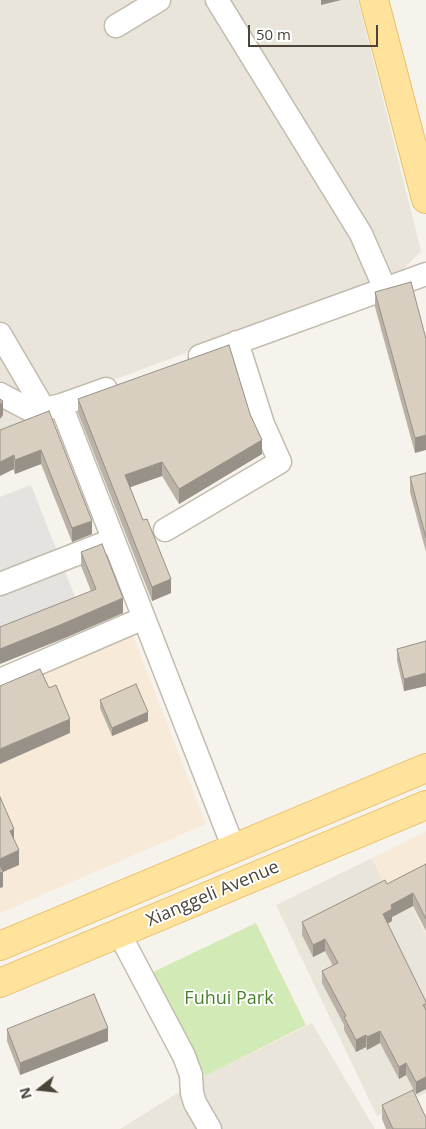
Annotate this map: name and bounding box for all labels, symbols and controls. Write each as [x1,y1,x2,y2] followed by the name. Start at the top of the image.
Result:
[251,15,381,47] scale bar
[256,24,291,44] text: 50 m
[143,856,283,932] street label: Xianggeli Avenue
[184,988,274,1010] park label: Fuhui Park
[15,1064,65,1114] north arrow
[14,1085,36,1101] text: N

